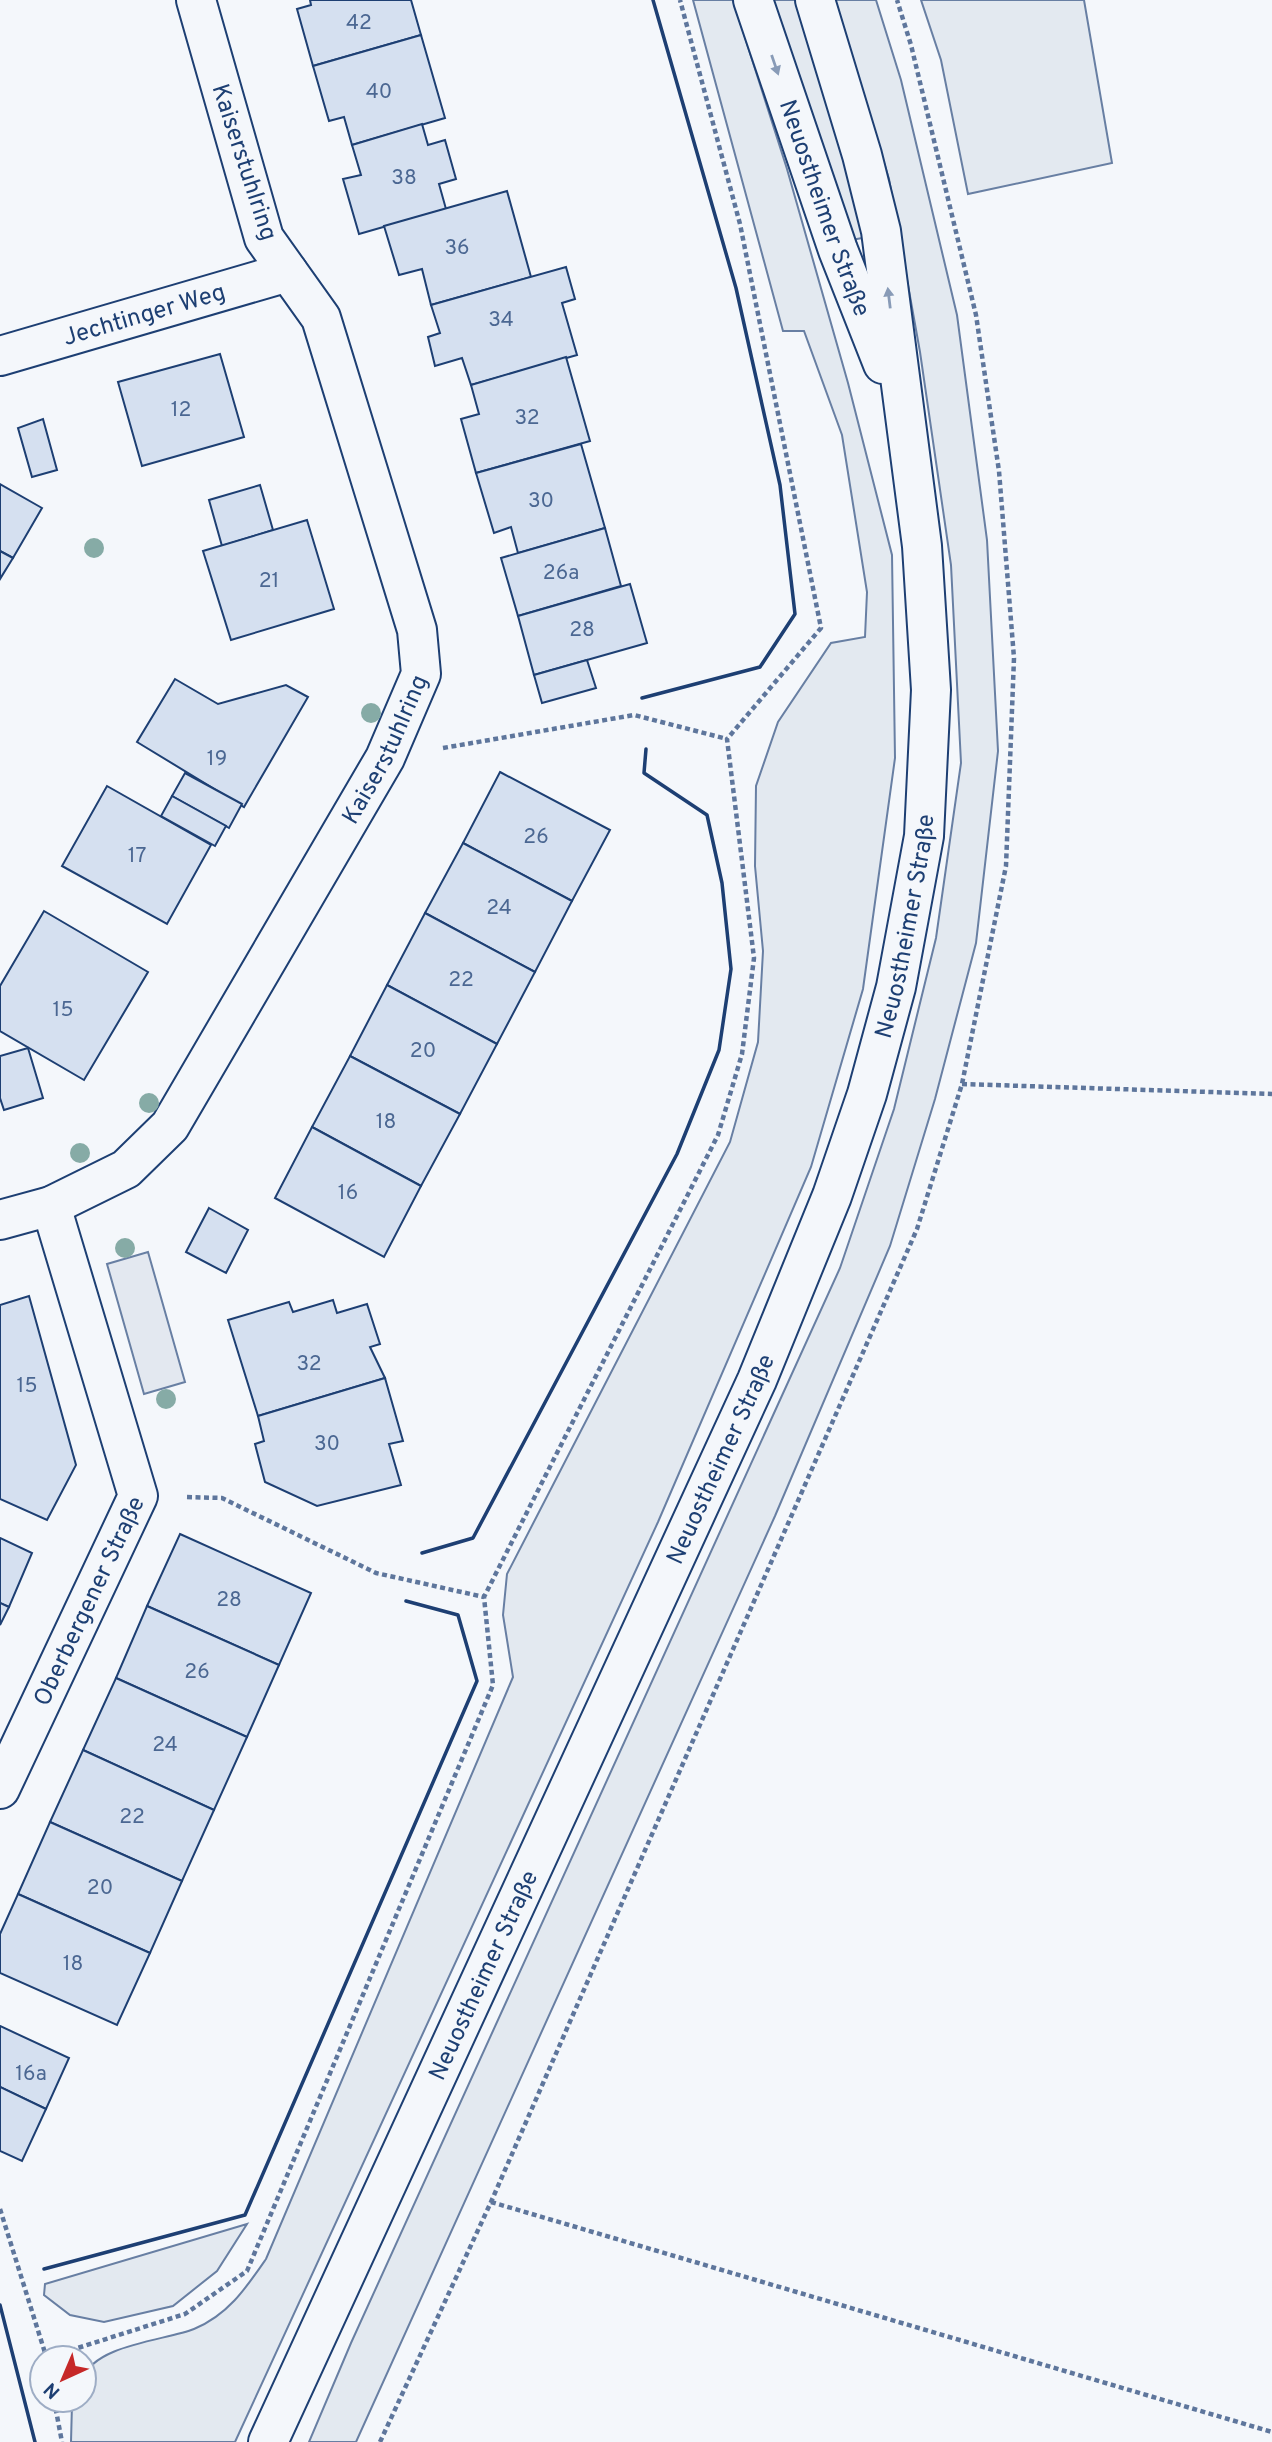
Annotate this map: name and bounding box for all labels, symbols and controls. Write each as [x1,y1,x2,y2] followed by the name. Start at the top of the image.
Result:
[346,10,372,37] house number: 42
[770,54,781,75] one-way arrow
[366,79,392,106] house number: 40
[204,80,283,245] street label: Kaiserstuhlring
[771,96,876,321] street label: Neuostheimer Straße
[391,165,417,192] house number: 38
[444,235,470,262] house number: 36
[60,278,229,354] street label: Jechtinger Weg
[884,287,895,309] one-way arrow
[488,307,514,334] house number: 34
[171,397,191,424] house number: 12
[514,405,540,432] house number: 32
[528,488,554,515] house number: 30
[543,560,579,587] house number: 26a
[259,568,279,595] house number: 21
[569,617,595,644] house number: 28
[337,671,436,830] street label: Kaiserstuhlring
[207,746,227,773] house number: 19
[870,814,942,1042] street label: Neuostheimer Straße
[523,824,549,851] house number: 26
[128,843,146,870] house number: 17
[486,895,512,922] house number: 24
[448,967,474,994] house number: 22
[53,997,73,1024] house number: 15
[410,1038,436,1065] house number: 20
[376,1109,396,1136] house number: 18
[338,1180,358,1207] house number: 16
[661,1350,783,1570] street label: Neuostheimer Straße
[296,1351,322,1378] house number: 32
[17,1373,37,1400] house number: 15
[314,1431,340,1458] house number: 30
[28,1492,153,1711] street label: Oberbergener Straße
[216,1587,242,1614] house number: 28
[184,1659,210,1686] house number: 26
[152,1732,178,1759] house number: 24
[119,1804,145,1831] house number: 22
[424,1866,546,2086] street label: Neuostheimer Straße
[87,1875,113,1902] house number: 20
[63,1951,83,1978] house number: 18
[15,2061,47,2088] house number: 16a
[28,2344,98,2414] north arrow
[39,2376,66,2403] text: N

